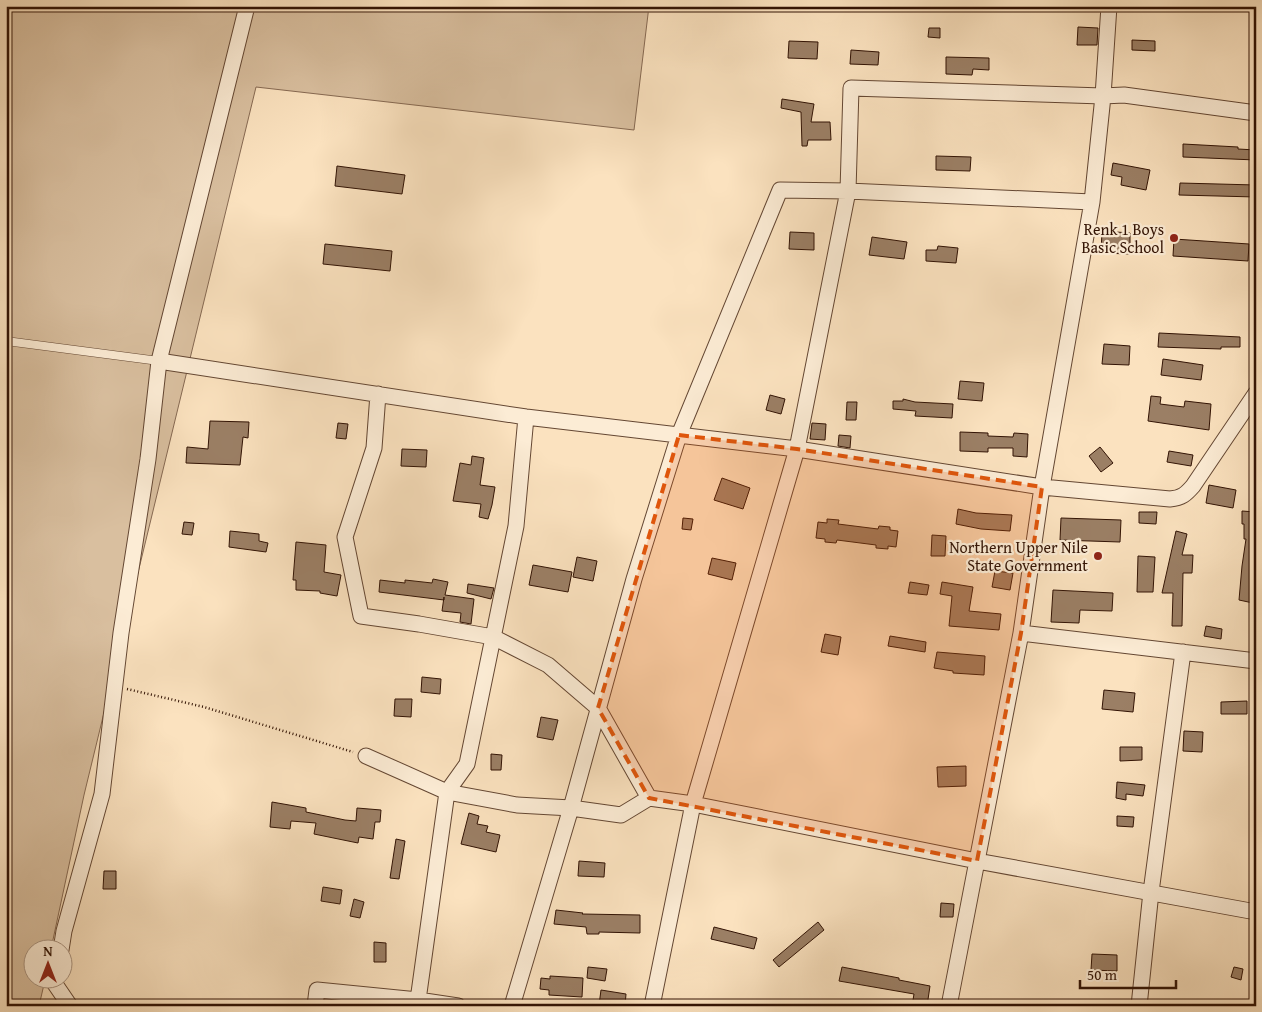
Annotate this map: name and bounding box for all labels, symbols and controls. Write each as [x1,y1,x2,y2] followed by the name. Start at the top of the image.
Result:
[1081,217,1165,259] place label: Renk 1 Boys Basic School
[1168,232,1180,244] marker: Renk 1 Boys Basic School
[949,535,1088,577] place label: Northern Upper Nile State Government
[1092,550,1104,562] marker: Northern Upper Nile State Government
[22,940,72,990] north arrow
[43,941,53,961] text: N
[1080,957,1176,989] scale bar
[1087,964,1118,985] text: 50 m

